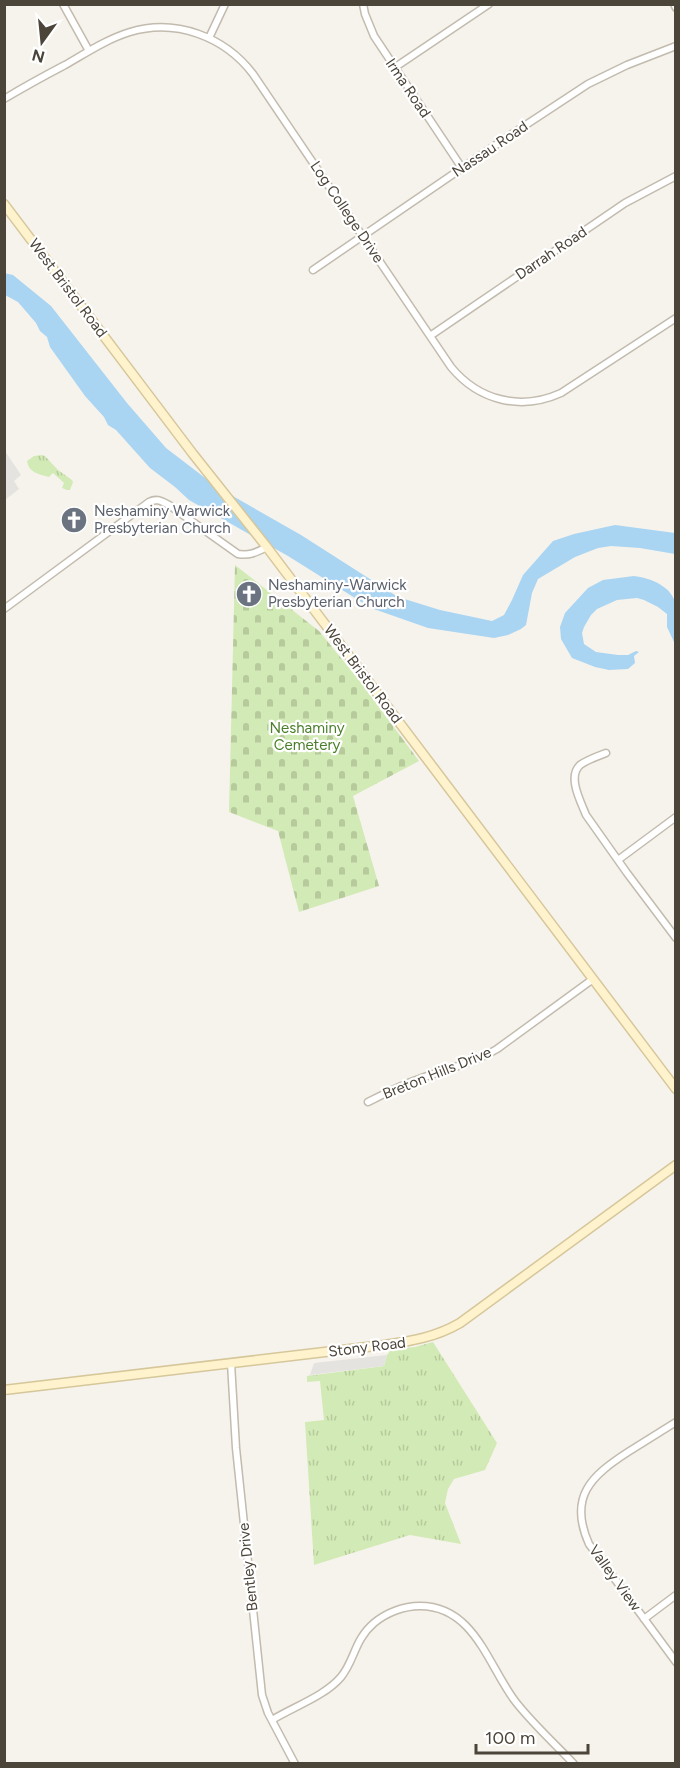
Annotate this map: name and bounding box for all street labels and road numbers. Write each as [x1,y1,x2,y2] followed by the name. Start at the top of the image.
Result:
[382,55,434,121] street label: Irma Road
[449,117,531,181] street label: Nassau Road
[306,158,388,266] street label: Log College Drive
[512,223,590,283] street label: Darrah Road
[25,235,111,341] street label: West Bristol Road
[320,621,406,727] street label: West Bristol Road
[380,1043,494,1103] street label: Breton Hills Drive
[327,1333,407,1361] street label: Stony Road
[234,1522,262,1612] street label: Bentley Drive
[585,1541,645,1615] street label: Valley View

